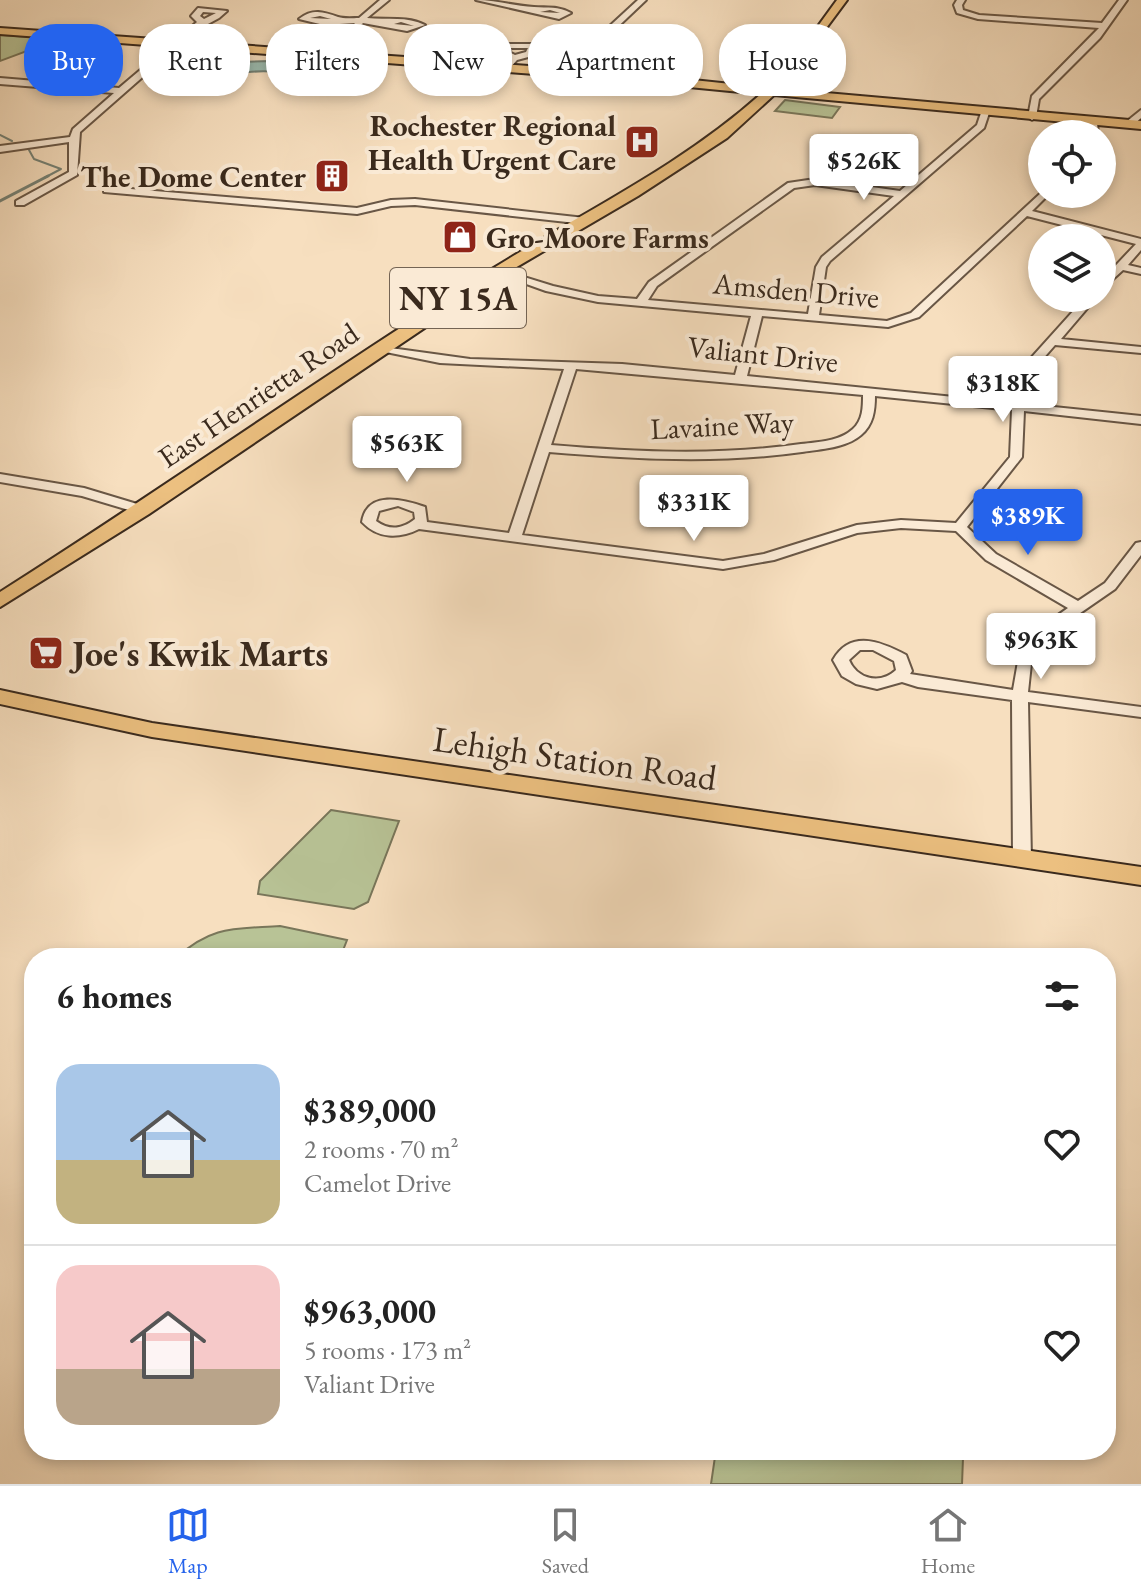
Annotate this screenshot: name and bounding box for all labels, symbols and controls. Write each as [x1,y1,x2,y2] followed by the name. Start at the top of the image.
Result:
[24,24,123,96] chip: Buy
[139,24,250,96] chip: Rent
[266,24,388,96] chip: Filters
[404,24,512,96] chip: New
[528,24,703,96] chip: Apartment
[719,24,846,96] chip: House
[368,106,616,179] place label: Rochester Regional Health Urgent Care
[1028,120,1116,312] map controls
[1028,120,1116,208] button: locate
[623,123,661,161] hospital icon: Rochester Regional Health Urgent Care
[808,134,920,202] pin: $526K
[827,143,901,177] text: $526K
[80,157,307,196] place label: The Dome Center
[313,157,351,195] building icon: The Dome Center
[441,218,479,256] shop icon: Gro-Moore Farms
[486,218,709,257] place label: Gro-Moore Farms
[1028,224,1116,312] button: layers
[710,263,881,317] street label: Amsden Drive
[390,268,526,328] road number: NY 15A
[150,313,366,477] street label: East Henrietta Road
[686,327,840,381] street label: Valiant Drive
[947,356,1059,424] pin: $318K
[966,365,1040,399] text: $318K
[649,402,796,448] street label: Lavaine Way
[351,416,463,484] pin: $563K
[370,425,444,459] text: $563K
[638,475,750,543] pin: $331K
[657,484,731,518] text: $331K
[972,489,1084,557] pin: $389K
[991,498,1065,532] text: $389K
[985,613,1097,681] pin: $963K
[1004,622,1078,656] text: $963K
[69,630,328,677] place label: Joe's Kwik Marts
[27,634,65,672] supermarket icon: Joe's Kwik Marts
[430,715,721,801] street label: Lehigh Station Road
[56,974,172,1018] text: 6 homes
[1040,974,1084,1018] icon: filters
[304,1088,436,1132] text: $389,000
[120,1096,216,1192] icon: home
[1040,1122,1084,1166] icon: heart
[304,1132,459,1166] text: 2 rooms · 70 m²
[304,1166,451,1200] text: Camelot Drive
[304,1289,436,1333] text: $963,000
[120,1297,216,1393] icon: home
[1040,1323,1084,1367] icon: heart
[304,1333,471,1367] text: 5 rooms · 173 m²
[304,1367,435,1401] text: Valiant Drive
[166,1503,210,1580] tab: Map
[542,1503,589,1580] tab: Saved
[921,1503,975,1580] tab: Home

